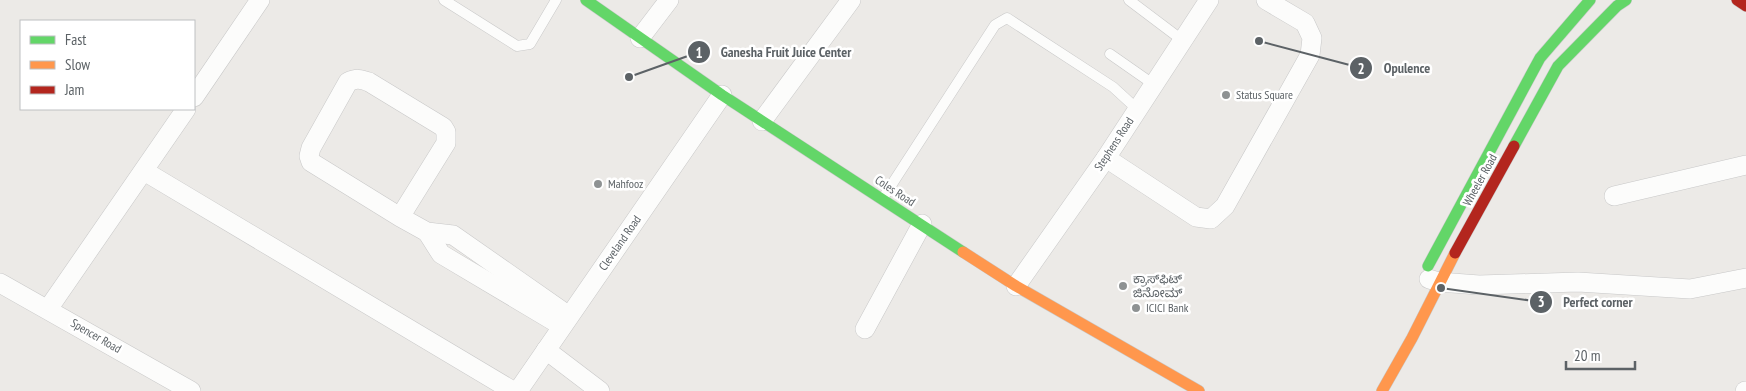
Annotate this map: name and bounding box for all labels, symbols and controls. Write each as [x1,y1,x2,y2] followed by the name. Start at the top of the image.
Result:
[20,20,195,110] legend
[65,30,86,49] text: Fast
[686,38,862,67] callout: Ganesha Fruit Juice Center
[695,43,703,62] text: 1
[721,43,852,61] text: Ganesha Fruit Juice Center
[1348,54,1440,83] callout: Opulence
[65,55,90,74] text: Slow
[1357,59,1365,78] text: 2
[1384,59,1430,77] text: Opulence
[64,80,84,99] text: Jam
[1236,87,1293,102] place label: Status Square
[1220,89,1232,101] marker: Status Square
[1091,114,1137,173] street label: Stephens Road
[1459,151,1500,208] street label: Wheeler Road
[872,172,918,209] street label: Coles Road
[608,176,643,191] place label: Mahfooz
[592,178,604,190] marker: Mahfooz
[595,212,644,273] street label: Cleveland Road
[1133,271,1183,300] place label: ಕ್ರಾಸ್‌ಫಿಟ್ ಜಿನೋಮ್
[1117,280,1129,292] marker: ಕ್ರಾಸ್‌ಫಿಟ್ ಜಿನೋಮ್
[1528,288,1642,317] callout: Perfect corner
[1537,292,1545,311] text: 3
[1563,293,1634,311] text: Perfect corner
[1146,300,1189,315] place label: ICICI Bank
[1130,302,1142,314] marker: ICICI Bank
[68,315,124,356] street label: Spencer Road
[1566,338,1635,370] scale bar
[1574,346,1600,365] text: 20 m

